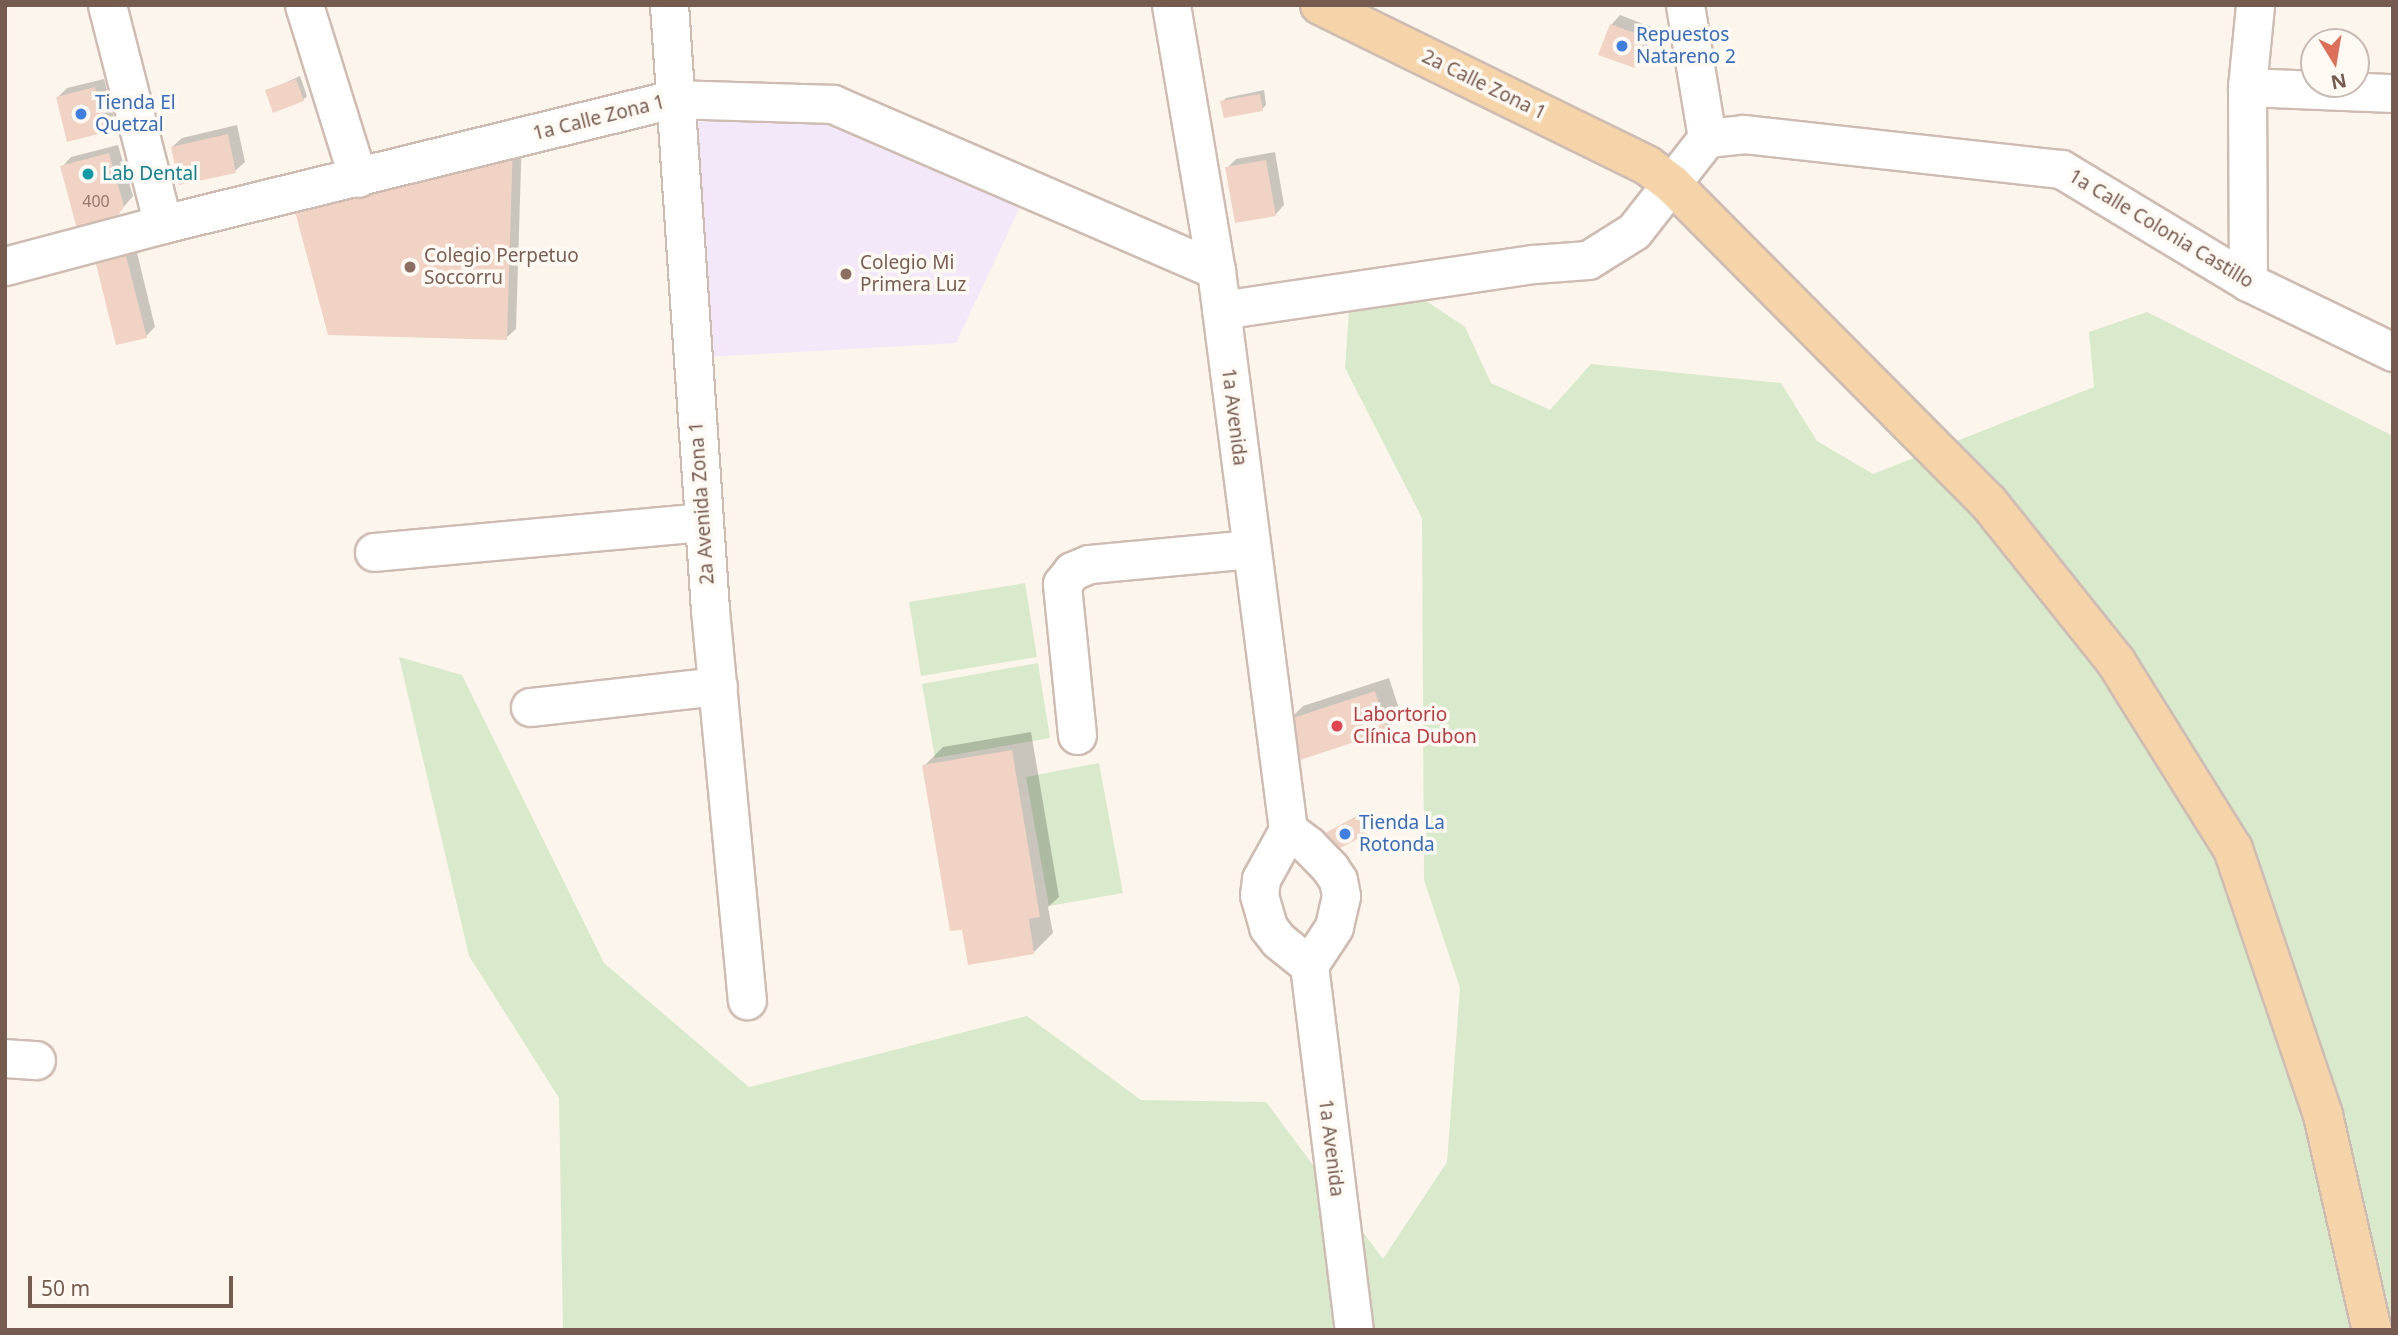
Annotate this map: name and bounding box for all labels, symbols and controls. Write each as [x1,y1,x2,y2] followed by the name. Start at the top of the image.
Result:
[1636,24,1736,68] place label: Repuestos Natareno 2
[2300,28,2370,98] north arrow
[1614,38,1630,54] marker: Repuestos Natareno 2
[1418,45,1550,125] street label: 2a Calle Zona 1
[2329,67,2349,96] text: N
[531,91,667,145] street label: 1a Calle Zona 1
[95,92,176,136] place label: Tienda El Quetzal
[73,106,89,122] marker: Tienda El Quetzal
[102,163,198,185] place label: Lab Dental
[2064,165,2258,293] street label: 1a Calle Colonia Castillo
[80,166,96,182] marker: Lab Dental
[82,191,110,211] house number: 400
[424,245,579,289] place label: Colegio Perpetuo Soccorru
[860,252,966,296] place label: Colegio Mi Primera Luz
[402,259,418,275] marker: Colegio Perpetuo Soccorru
[838,266,854,282] marker: Colegio Mi Primera Luz
[1217,367,1251,467] street label: 1a Avenida
[685,421,719,585] street label: 2a Avenida Zona 1
[1353,704,1477,748] place label: Labortorio Clínica Dubon
[1327,716,1347,736] marker: Labortorio Clínica Dubon
[1359,812,1445,856] place label: Tienda La Rotonda
[1337,826,1353,842] marker: Tienda La Rotonda
[1314,1098,1348,1198] street label: 1a Avenida
[32,1262,236,1306] scale bar
[41,1274,90,1302] text: 50 m

